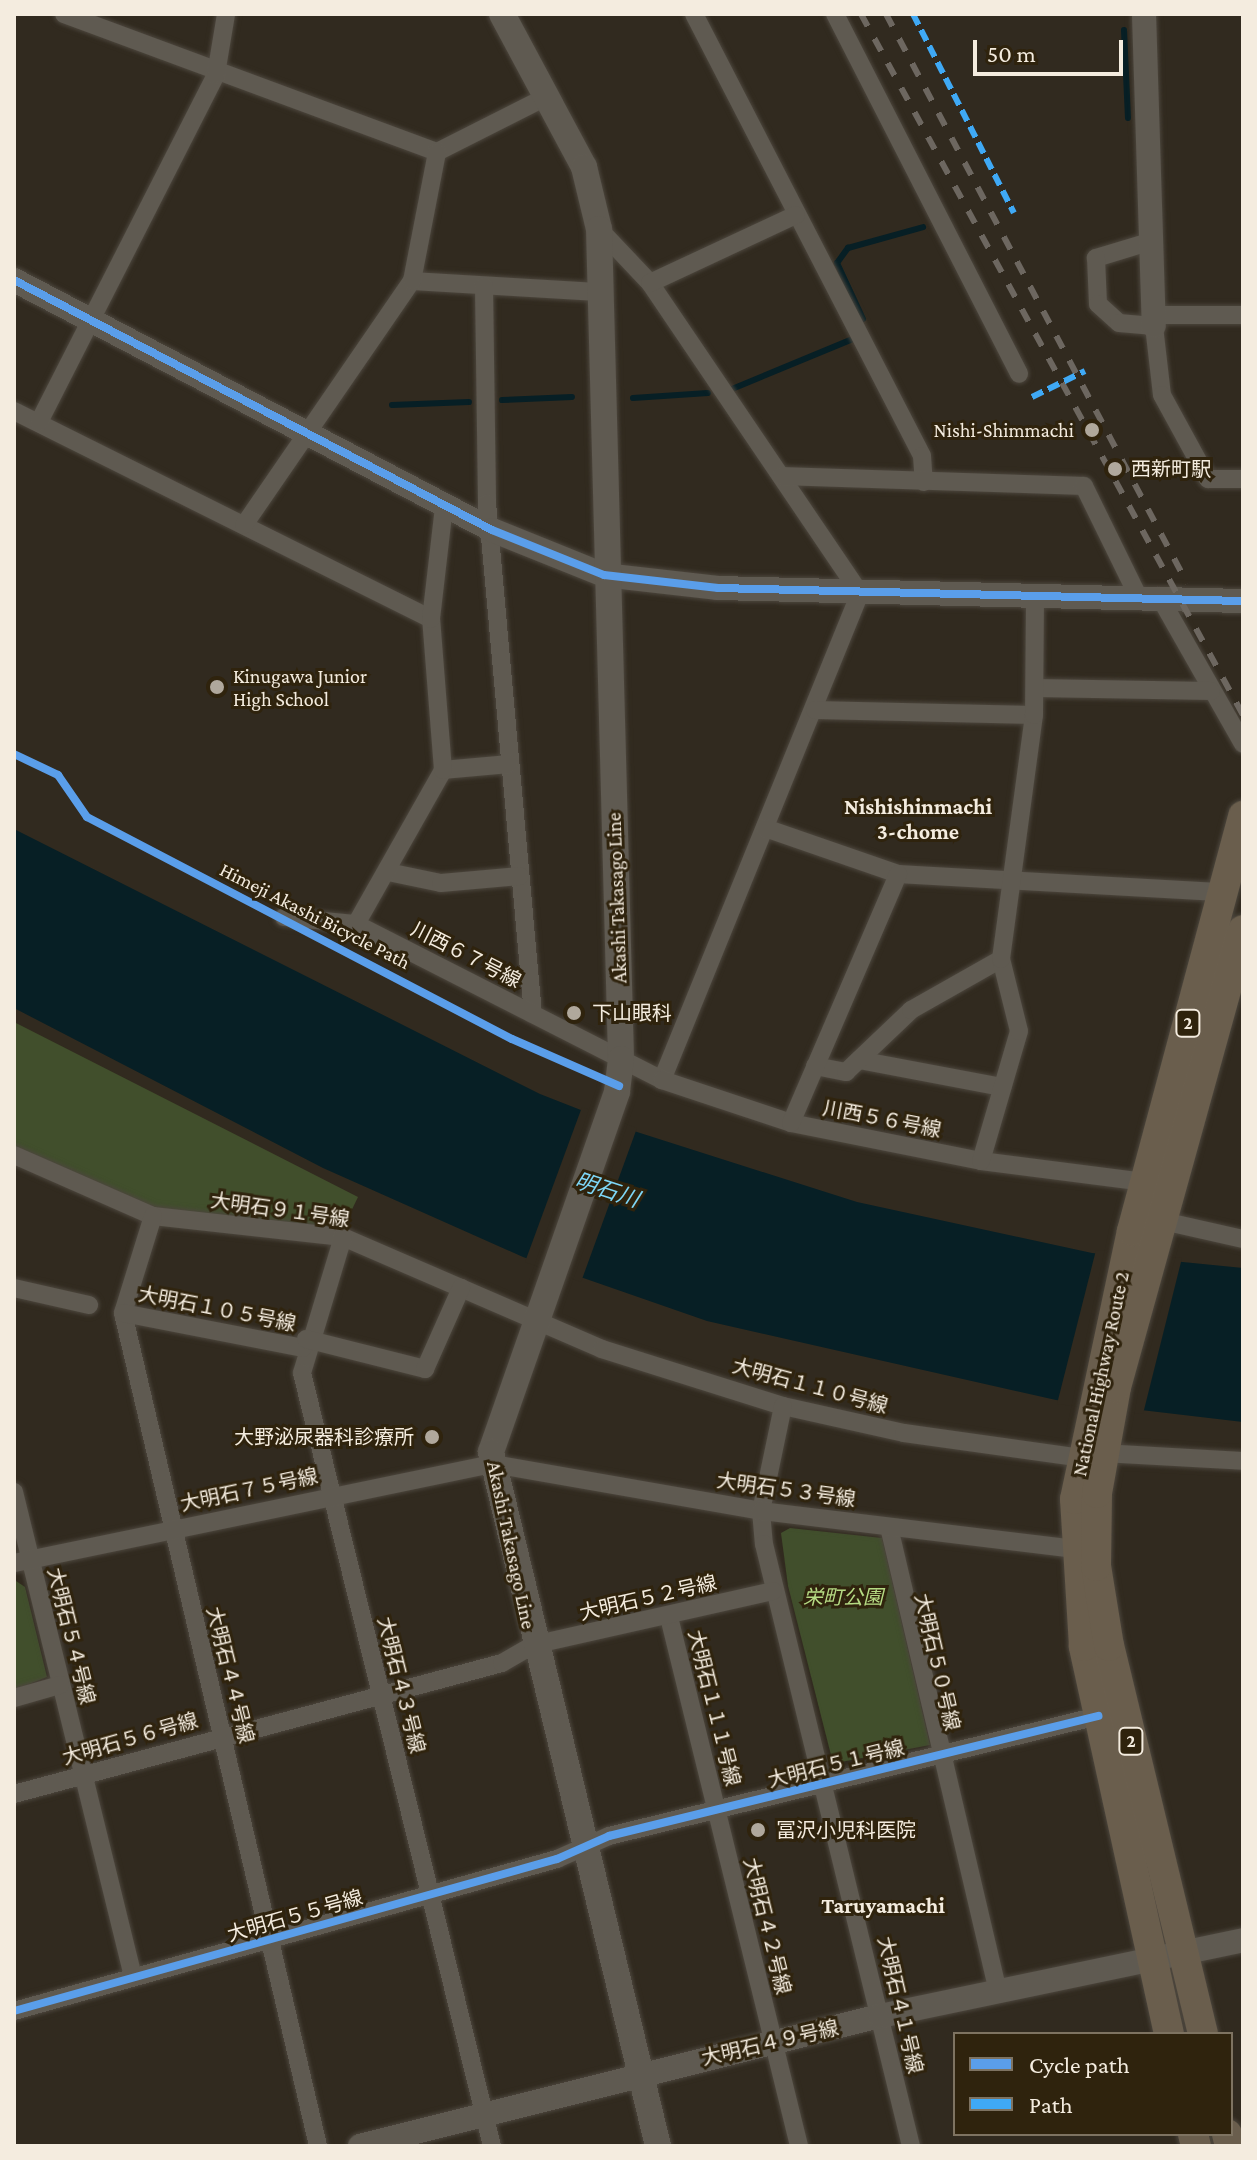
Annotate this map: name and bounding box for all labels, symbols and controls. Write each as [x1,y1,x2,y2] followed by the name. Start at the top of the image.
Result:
[977,24,1127,74] scale bar
[987,40,1036,67] text: 50 m
[934,418,1074,442] place label: Nishi-Shimmachi
[1081,419,1103,441] marker: Nishi-Shimmachi
[1131,457,1211,481] place label: 西新町駅
[1106,460,1124,478] marker: 西新町駅
[233,664,367,711] place label: Kinugawa Junior High School
[208,678,226,696] marker: Kinugawa Junior High School
[844,793,992,844] district label: Nishishinmachi 3-chome
[602,812,632,984] street label: Akashi Takasago Line
[216,857,414,975] street label: Himeji Akashi Bicycle Path
[407,917,525,993] street label: 川西６７号線
[592,1001,672,1025] place label: 下山眼科
[563,1002,585,1024] marker: 下山眼科
[1174,1009,1202,1037] road number: 2
[821,1096,943,1142] street label: 川西５６号線
[572,1167,642,1213] water label: 明石川
[209,1188,351,1232] street label: 大明石９１号線
[1068,1270,1134,1478] street label: National Highway Route 2
[136,1282,298,1336] street label: 大明石１０５号線
[730,1354,890,1418] street label: 大明石１１０号線
[234,1425,414,1449] place label: 大野泌尿器科診療所
[421,1426,443,1448] marker: 大野泌尿器科診療所
[481,1459,541,1631] street label: Akashi Takasago Line
[178,1464,320,1516] street label: 大明石７５号線
[715,1468,857,1512] street label: 大明石５３号線
[42,1565,100,1707] street label: 大明石５４号線
[577,1571,719,1625] street label: 大明石５２号線
[803,1585,883,1609] park label: 栄町公園
[910,1591,964,1733] street label: 大明石５０号線
[201,1604,259,1746] street label: 大明石４４号線
[372,1614,430,1756] street label: 大明石４３号線
[683,1627,745,1789] street label: 大明石１１１号線
[59,1708,201,1770] street label: 大明石５６号線
[1117,1727,1145,1755] road number: 2
[765,1735,907,1793] street label: 大明石５１号線
[776,1818,916,1842] place label: 冨沢小児科医院
[747,1819,769,1841] marker: 冨沢小児科医院
[738,1855,796,1997] street label: 大明石４２号線
[224,1885,366,1947] street label: 大明石５５号線
[821,1893,945,1919] district label: Taruyamachi
[873,1934,927,2076] street label: 大明石４１号線
[699,2016,841,2070] street label: 大明石４９号線
[953,2032,1233,2136] legend
[1029,2051,1130,2078] text: Cycle path
[1029,2091,1073,2118] text: Path

